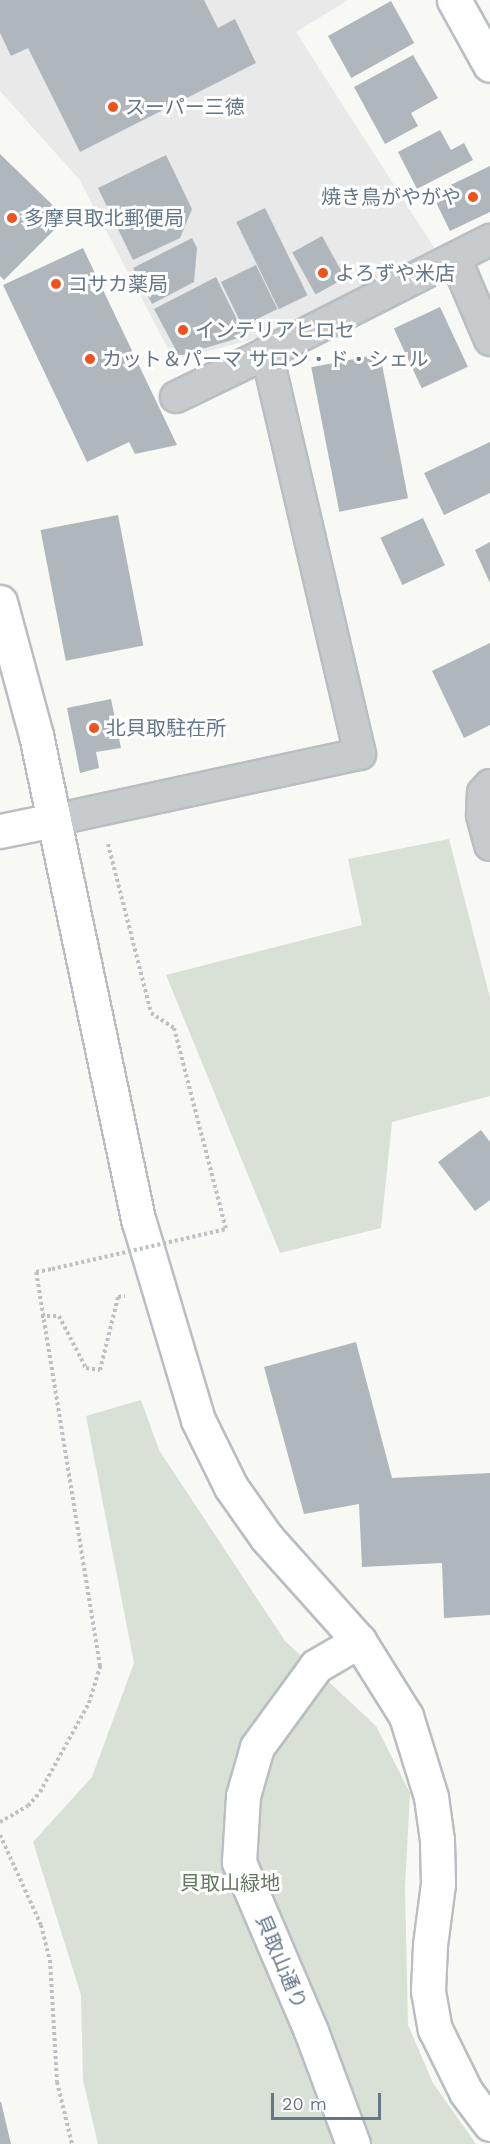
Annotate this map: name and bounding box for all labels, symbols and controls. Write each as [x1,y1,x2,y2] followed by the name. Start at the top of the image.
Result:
[125,95,245,119] place label: スーパー三徳
[106,100,120,114] marker: スーパー三徳
[321,185,461,209] place label: 焼き鳥がやがや
[466,190,480,204] marker: 焼き鳥がやがや
[24,206,184,230] place label: 多摩貝取北郵便局
[5,211,19,225] marker: 多摩貝取北郵便局
[335,261,455,285] place label: よろずや米店
[316,266,330,280] marker: よろずや米店
[68,272,168,296] place label: コサカ薬局
[49,277,63,291] marker: コサカ薬局
[195,318,355,342] place label: インテリアヒロセ
[176,323,190,337] marker: インテリアヒロセ
[102,347,429,371] place label: カット＆パーマ サロン・ド・シェル
[83,352,97,366] marker: カット＆パーマ サロン・ド・シェル
[106,716,226,740] place label: 北貝取駐在所
[87,721,101,735] marker: 北貝取駐在所
[180,1871,280,1895] park label: 貝取山緑地
[250,1911,312,2013] street label: 貝取山通り
[274,2081,384,2119] scale bar
[282,2093,327,2114] text: 20 m

